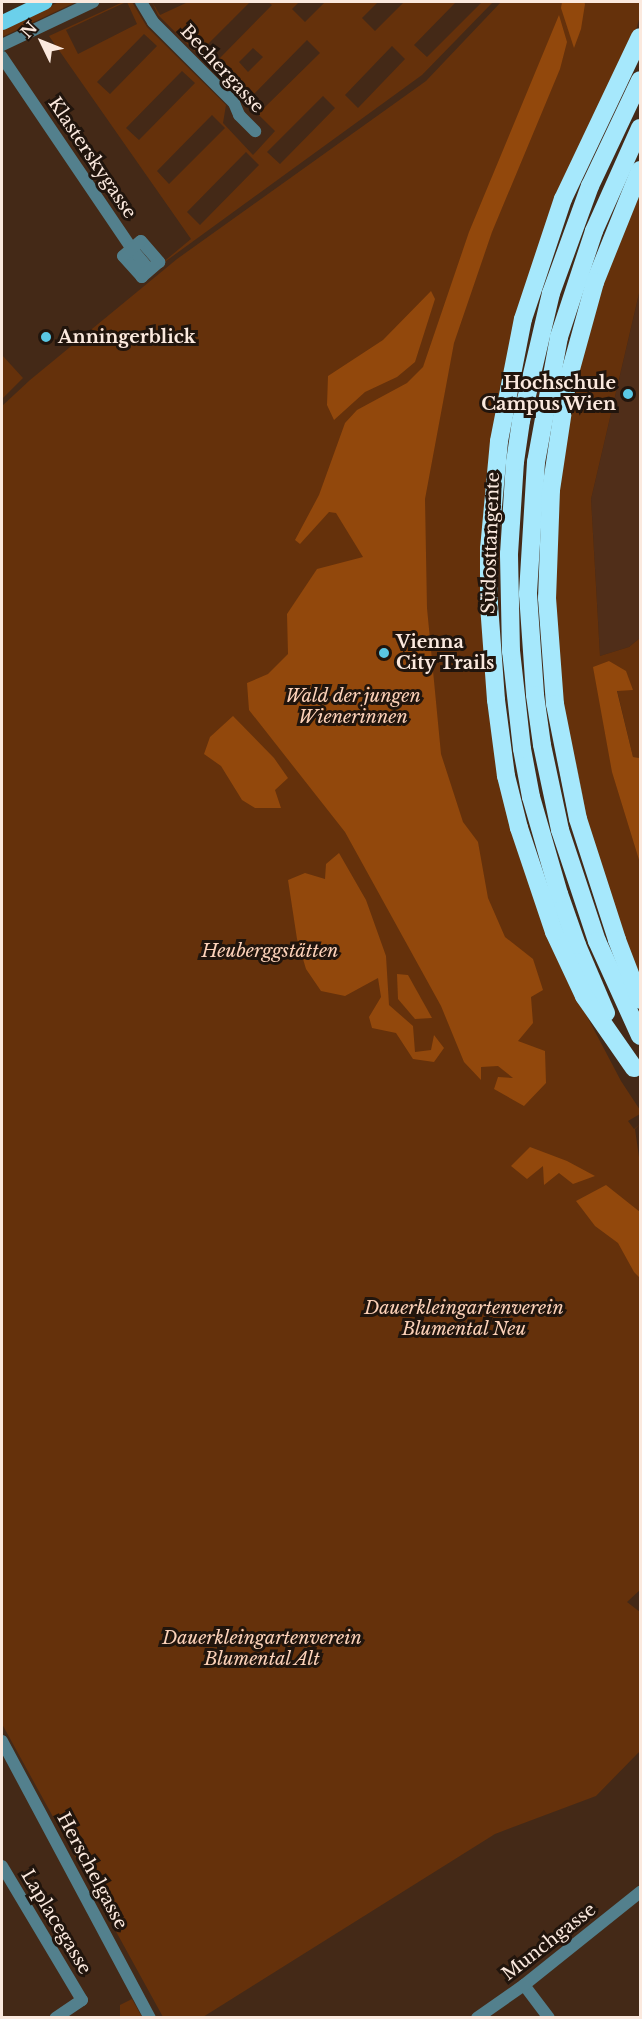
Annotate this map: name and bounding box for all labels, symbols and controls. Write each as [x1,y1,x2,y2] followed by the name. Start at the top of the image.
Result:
[12,12,72,72] north arrow
[16,17,41,42] text: N
[176,21,268,117] street label: Bechergasse
[43,93,141,223] street label: Klasterskygasse
[58,326,196,348] place label: Anningerblick
[39,330,53,344] marker: Anningerblick
[480,373,616,416] place label: Hochschule Campus Wien
[621,387,635,401] marker: Hochschule Campus Wien
[478,472,504,614] street label: Südosttangente
[396,632,496,674] place label: Vienna City Trails
[377,646,391,660] marker: Vienna City Trails
[284,686,422,728] park label: Wald der jungen Wienerinnen
[202,940,338,962] park label: Heuberggstätten
[364,1298,564,1340] park label: Dauerkleingartenverein Blumental Neu
[162,1628,362,1670] park label: Dauerkleingartenverein Blumental Alt
[52,1809,132,1933] street label: Herschelgasse
[16,1866,96,1978] street label: Laplacegasse
[498,1899,600,1985] street label: Munchgasse

